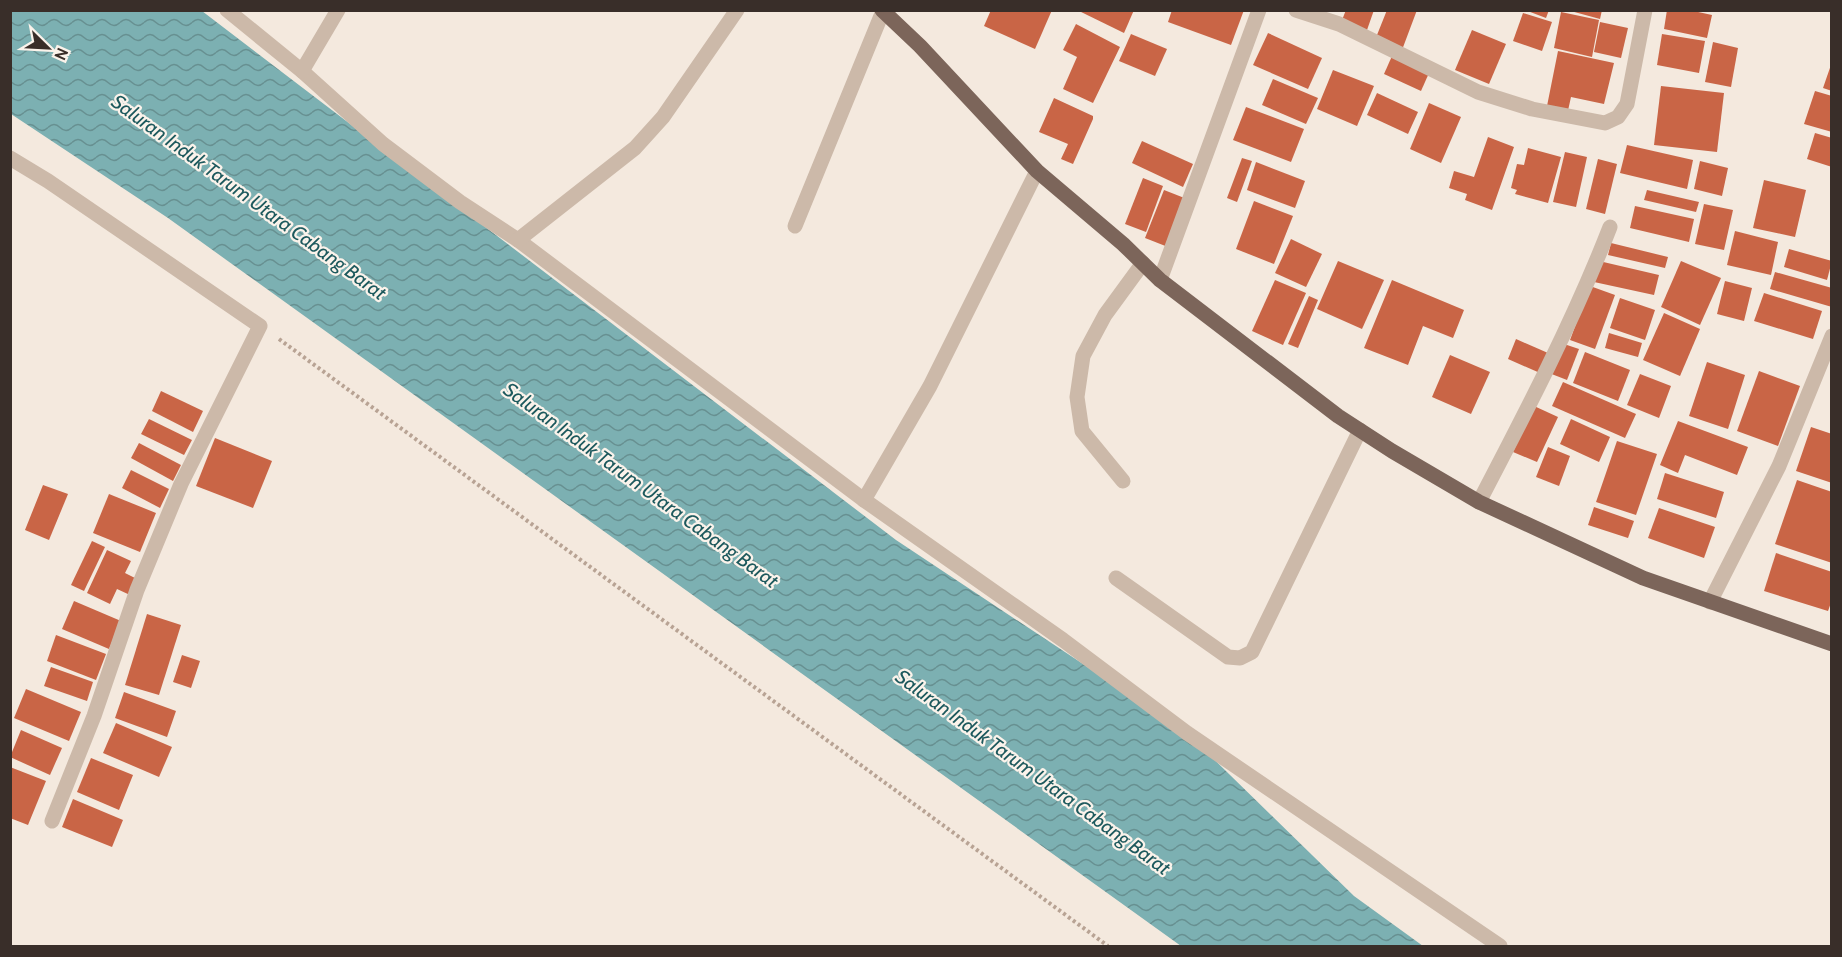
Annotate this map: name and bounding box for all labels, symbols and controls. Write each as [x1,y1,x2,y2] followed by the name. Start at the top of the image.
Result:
[18,18,78,78] north arrow
[50,45,72,63] text: N
[107,89,392,305] water label: Saluran Induk Tarum Utara Cabang Barat
[499,377,784,593] water label: Saluran Induk Tarum Utara Cabang Barat
[891,664,1176,880] water label: Saluran Induk Tarum Utara Cabang Barat

